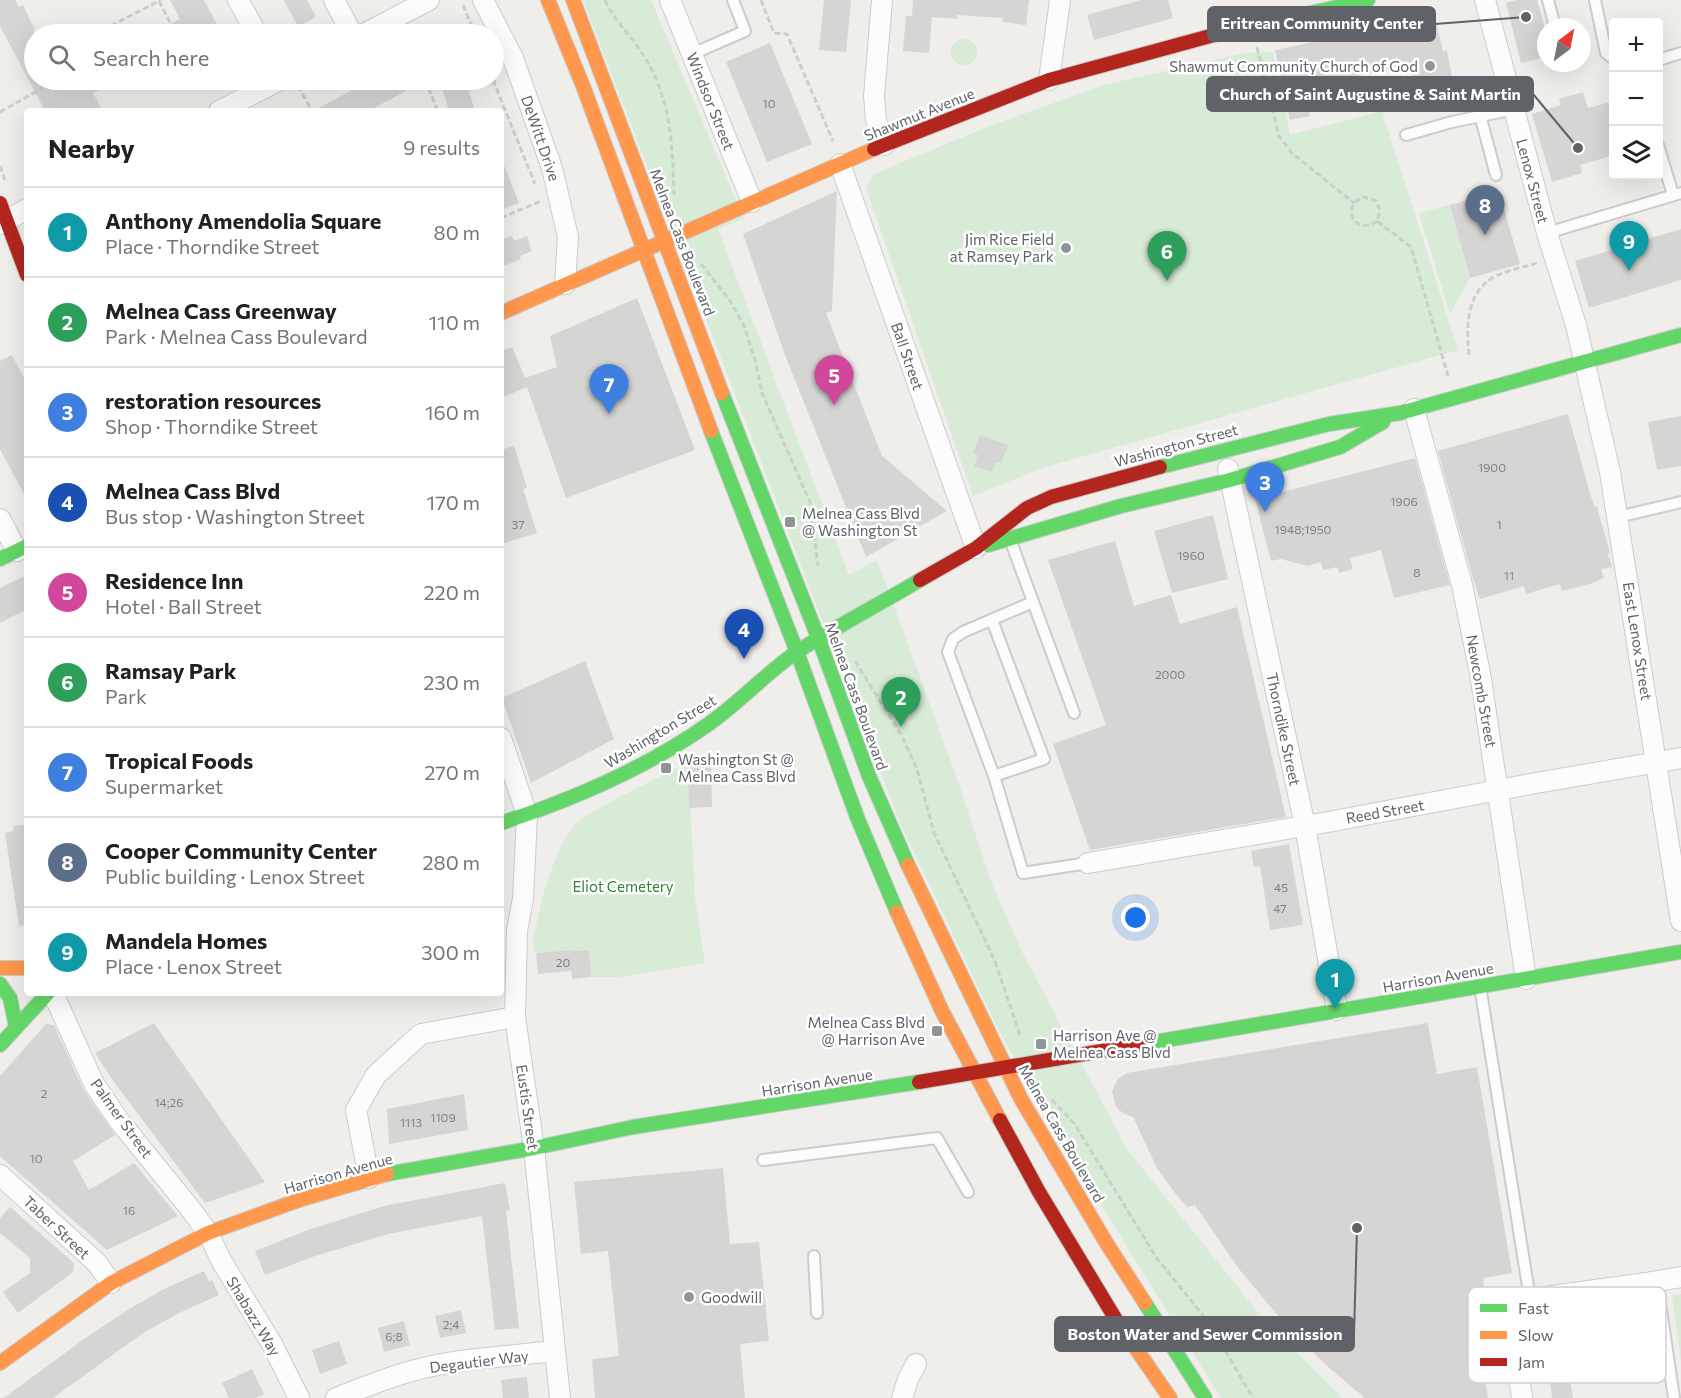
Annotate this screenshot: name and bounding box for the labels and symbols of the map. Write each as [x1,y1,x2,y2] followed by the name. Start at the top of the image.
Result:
[1208,7,1435,41] callout: Eritrean Community Center
[1220,13,1424,32] text: Eritrean Community Center
[1537,18,1591,72] north arrow
[683,50,739,152] street label: Windsor Street
[1169,57,1418,75] place label: Shawmut Community Church of God
[1423,59,1437,73] marker: Shawmut Community Church of God
[1207,77,1533,111] callout: Church of Saint Augustine & Saint Martin
[861,84,977,144] street label: Shawmut Avenue
[1219,84,1521,103] text: Church of Saint Augustine & Saint Martin
[518,93,564,183] street label: DeWitt Drive
[763,96,776,110] house number: 10
[1513,137,1553,225] street label: Lenox Street
[647,166,719,318] street label: Melnea Cass Boulevard
[1466,186,1504,235] pin: 8
[1610,222,1648,271] pin: 9
[950,230,1054,265] place label: Jim Rice Field at Ramsey Park
[1148,232,1186,281] pin: 6
[1059,241,1073,255] marker: Jim Rice Field at Ramsey Park
[888,320,928,392] street label: Ball Street
[814,356,854,405] pin: 5
[590,364,628,414] pin: 7
[1112,420,1240,470] street label: Washington Street
[1478,460,1506,474] house number: 1900
[1246,462,1284,512] pin: 3
[1390,494,1418,508] house number: 1906
[802,504,920,539] place label: Melnea Cass Blvd @ Washington St
[783,515,797,529] marker: Melnea Cass Blvd @ Washington St
[511,517,525,531] house number: 37
[1496,517,1502,531] house number: 1
[1275,522,1332,537] house number: 1948;1950
[1177,548,1205,562] house number: 1960
[1413,565,1421,579] house number: 8
[1504,568,1514,582] house number: 11
[1620,581,1656,701] street label: East Lenox Street
[724,610,764,659] pin: 4
[822,620,892,772] street label: Melnea Cass Boulevard
[1463,633,1501,749] street label: Newcomb Street
[1155,667,1185,681] house number: 2000
[1263,671,1305,787] street label: Thorndike Street
[882,678,920,727] pin: 2
[601,691,719,771] street label: Washington Street
[678,750,796,785] place label: Washington St @ Melnea Cass Blvd
[659,761,673,775] marker: Washington St @ Melnea Cass Blvd
[1344,795,1426,827] street label: Reed Street
[572,877,674,895] park label: Eliot Cemetery
[1274,880,1288,894] house number: 45
[1273,901,1287,915] house number: 47
[1121,903,1150,932] your location
[556,955,570,969] house number: 20
[1381,958,1495,996] street label: Harrison Avenue
[1316,960,1354,1009] pin: 1
[807,1013,925,1048] place label: Melnea Cass Blvd @ Harrison Ave
[930,1024,944,1038] marker: Melnea Cass Blvd @ Harrison Ave
[1053,1026,1171,1061] place label: Harrison Ave @ Melnea Cass Blvd
[1034,1037,1048,1051] marker: Harrison Ave @ Melnea Cass Blvd
[1015,1061,1109,1205] street label: Melnea Cass Boulevard
[513,1063,543,1151] street label: Eustis Street
[760,1064,874,1100] street label: Harrison Avenue
[87,1075,157,1161] street label: Palmer Street
[41,1086,48,1100] house number: 2
[154,1095,184,1110] house number: 14;26
[430,1110,456,1124] house number: 1109
[400,1115,422,1129] house number: 1113
[282,1149,394,1197] street label: Harrison Avenue
[30,1151,43,1165] house number: 10
[20,1192,94,1262] street label: Taber Street
[123,1203,135,1217] house number: 16
[223,1273,285,1359] street label: Shabazz Way
[1468,1287,1666,1383] legend
[701,1288,762,1306] place label: Goodwill
[682,1290,696,1304] marker: Goodwill
[1518,1298,1549,1317] text: Fast
[443,1317,459,1332] house number: 2;4
[1055,1317,1354,1351] callout: Boston Water and Sewer Commission
[1068,1324,1342,1343] text: Boston Water and Sewer Commission
[1518,1325,1554,1344] text: Slow
[385,1329,403,1344] house number: 6;8
[428,1346,530,1376] street label: Degautier Way
[1518,1352,1545,1371] text: Jam

